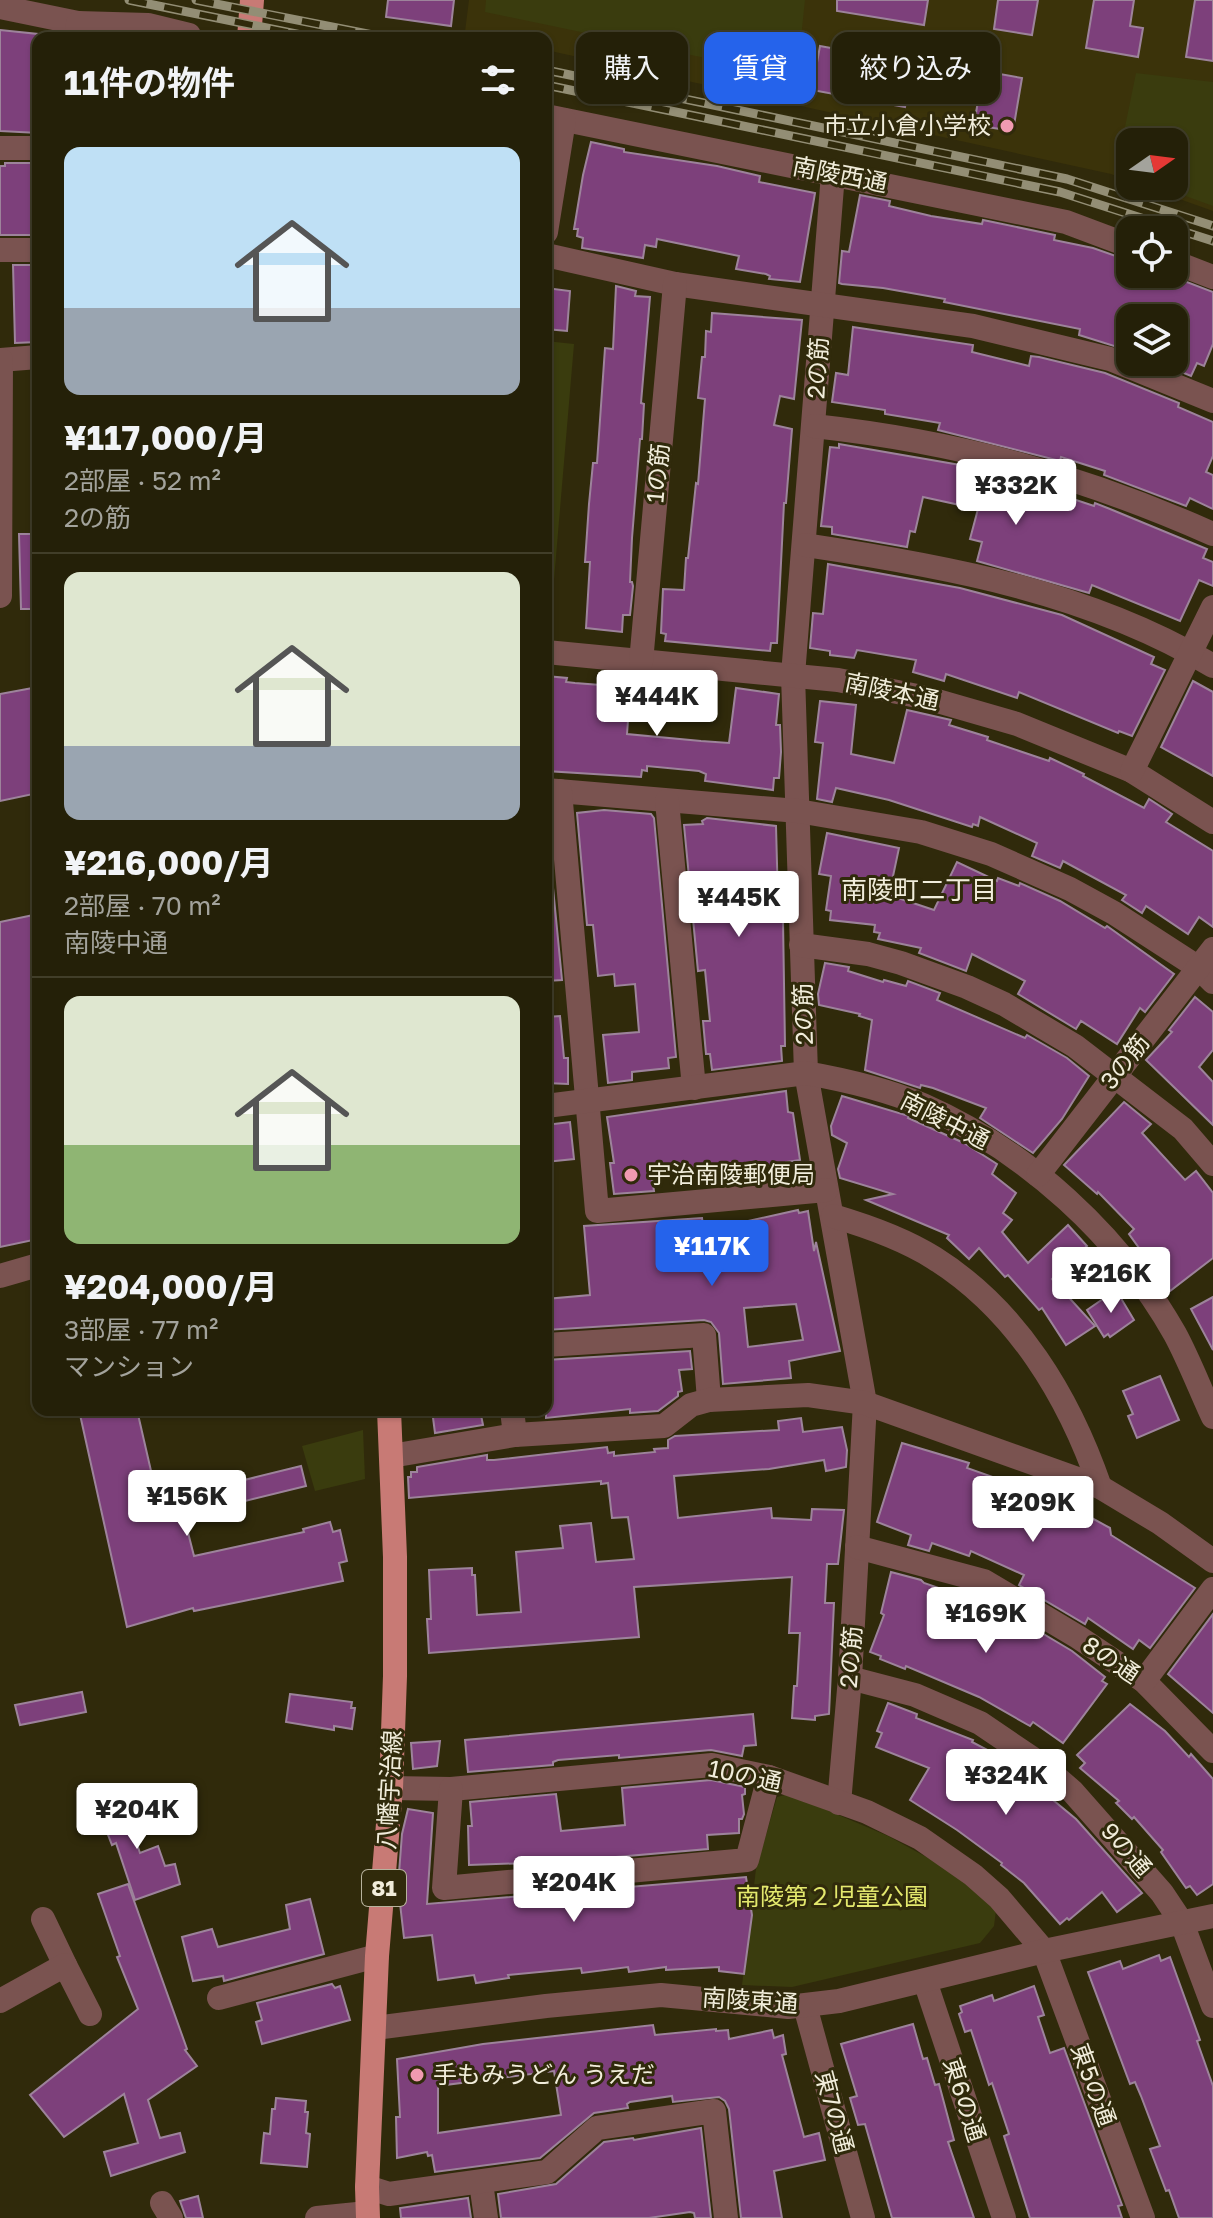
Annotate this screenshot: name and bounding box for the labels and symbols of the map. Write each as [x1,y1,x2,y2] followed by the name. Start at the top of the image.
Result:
[823,110,991,139] place label: 市立小倉小学校
[998,117,1016,135] marker: 市立小倉小学校
[1116,128,1188,200] north arrow
[790,150,890,197] street label: 南陵西通
[800,336,833,400] street label: 2の筋
[639,442,674,504] street label: 1の筋
[960,459,1072,527] pin: ¥332K
[842,666,942,715] street label: 南陵本通
[601,670,713,738] pin: ¥444K
[683,871,795,939] pin: ¥445K
[841,874,997,905] district label: 南陵町二丁目
[787,983,818,1046] street label: 2の筋
[1093,1028,1154,1094] street label: 3の筋
[896,1085,995,1154] street label: 南陵中通
[647,1159,815,1188] place label: 宇治南陵郵便局
[622,1166,640,1184] marker: 宇治南陵郵便局
[656,1220,768,1288] pin: ¥117K
[1055,1247,1167,1315] pin: ¥216K
[131,1470,243,1538] pin: ¥156K
[977,1476,1089,1544] pin: ¥209K
[930,1587,1042,1655] pin: ¥169K
[833,1625,866,1689] street label: 2の筋
[1078,1629,1146,1688] street label: 8の通
[371,1729,406,1851] street label: 八幡宇治線
[950,1749,1062,1817] pin: ¥324K
[706,1753,785,1796] street label: 10の通
[81,1783,193,1851] pin: ¥204K
[1096,1816,1159,1882] street label: 9の通
[518,1856,630,1924] pin: ¥204K
[362,1870,406,1906] road number: 81
[736,1881,928,1910] park label: 南陵第２児童公園
[701,1982,799,2017] street label: 南陵東通
[1066,2039,1123,2130] street label: 東5の通
[938,2054,993,2145] street label: 東6の通
[433,2059,655,2088] place label: 手もみうどん うえだ
[408,2066,426,2084] marker: 手もみうどん うえだ
[810,2067,860,2156] street label: 東7の通

